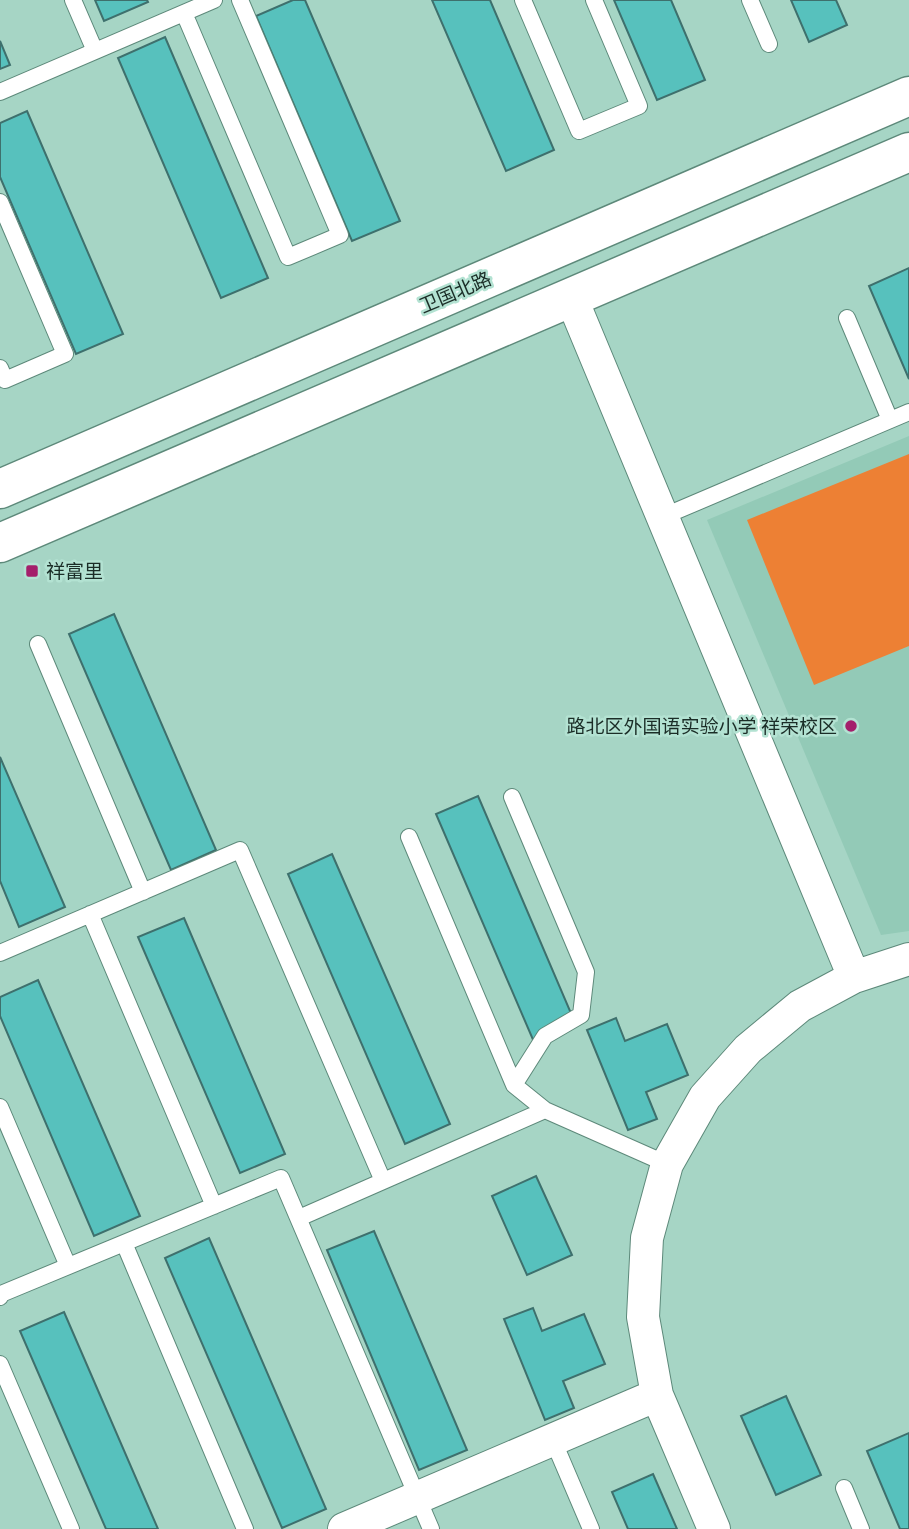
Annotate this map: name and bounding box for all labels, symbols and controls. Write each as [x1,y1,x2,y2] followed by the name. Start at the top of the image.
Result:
[415,266,495,318] street label: 卫国北路
[46,559,103,583] place label: 祥富里
[24,563,40,579] marker: 祥富里
[567,714,837,738] place label: 路北区外国语实验小学 祥荣校区
[843,718,859,734] marker: 路北区外国语实验小学 祥荣校区

